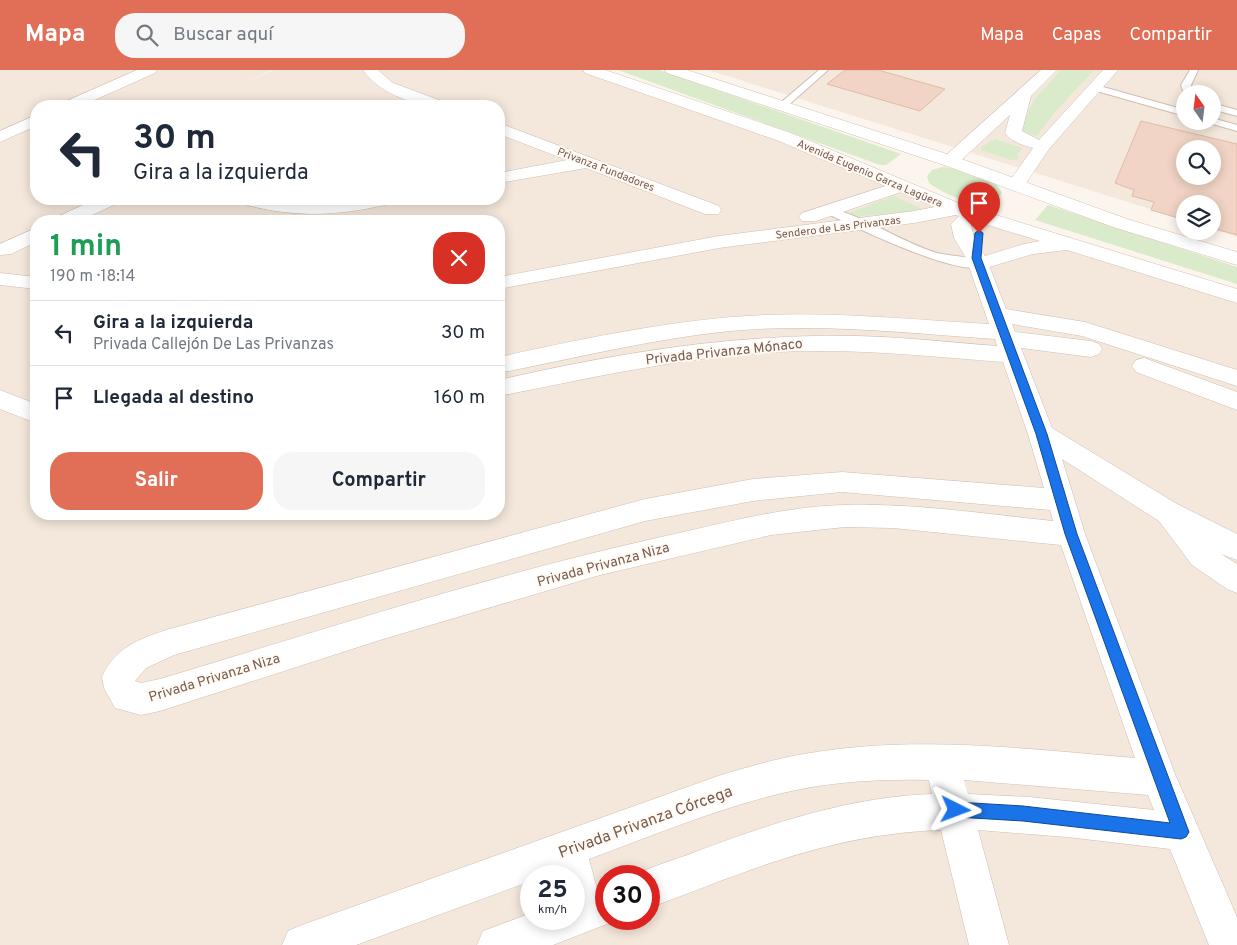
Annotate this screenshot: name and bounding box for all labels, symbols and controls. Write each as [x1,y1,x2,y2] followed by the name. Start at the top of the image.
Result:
[115,13,465,58] search box
[25,20,85,50] text: Mapa
[133,21,161,49] icon: search
[173,23,273,47] text: Buscar aquí
[980,24,1024,47] text: Mapa
[1052,24,1101,47] text: Capas
[1129,24,1212,47] text: Compartir
[1176,85,1221,130] north arrow
[1176,85,1221,240] map controls
[133,117,216,161] text: 30 m
[50,120,115,185] icon: left
[795,137,945,211] street label: Avenida Eugenio Garza Lagüera
[1176,140,1221,185] button: search
[555,145,656,195] street label: Privanza Fundadores
[133,160,309,187] text: Gira a la izquierda
[958,182,1000,233] pin
[965,189,993,217] icon: arrive
[1176,195,1221,240] button: layers
[775,213,902,243] street label: Sendero de Las Privanzas
[50,229,122,266] text: 1 min
[433,232,485,284] button: close
[50,267,135,287] text: 190 m · 18:14
[93,311,253,335] text: Gira a la izquierda
[50,319,78,347] icon: left
[441,321,485,345] text: 30 m
[93,335,334,355] text: Privada Callejón De Las Privanzas
[645,336,804,369] street label: Privada Privanza Mónaco
[50,384,78,412] icon: arrive
[93,386,254,410] text: Llegada al destino
[434,386,485,410] text: 160 m
[50,452,263,510] button: Salir
[273,452,485,510] button: Compartir
[535,540,671,591] street label: Privada Privanza Niza
[147,650,282,707] street label: Privada Privanza Niza
[556,782,735,864] street label: Privada Privanza Córcega
[929,783,981,835] position arrow
[595,865,660,930] speed limit sign: 30
[537,875,568,907] text: 25
[538,902,567,918] text: km/h

